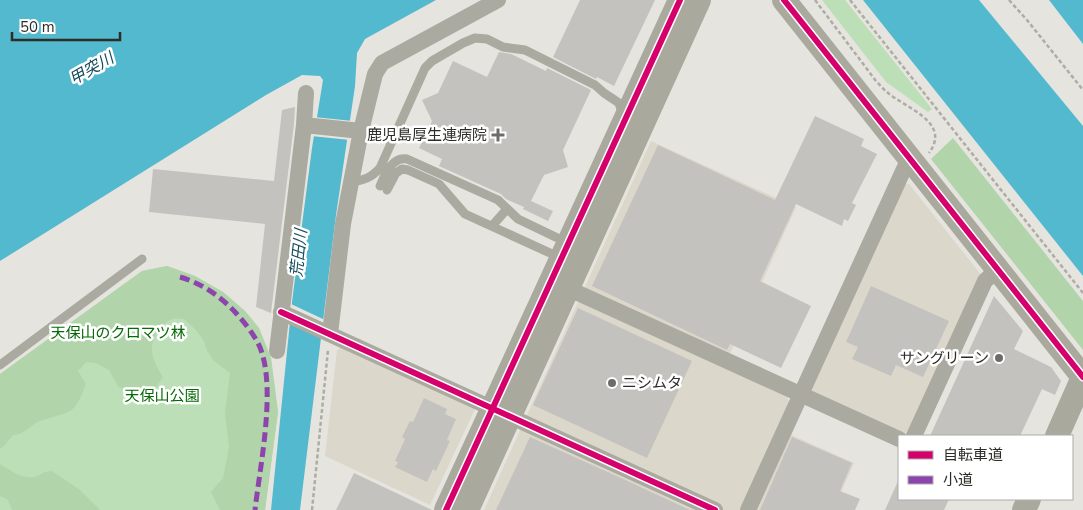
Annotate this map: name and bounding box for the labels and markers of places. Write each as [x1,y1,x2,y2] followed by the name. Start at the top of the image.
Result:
[367,125,487,145] place label: 鹿児島厚生連病院
[491,128,505,142] marker: 鹿児島厚生連病院
[900,348,989,368] place label: サングリーン
[993,352,1005,364] marker: サングリーン
[622,373,682,393] place label: ニシムタ
[606,377,618,389] marker: ニシムタ

